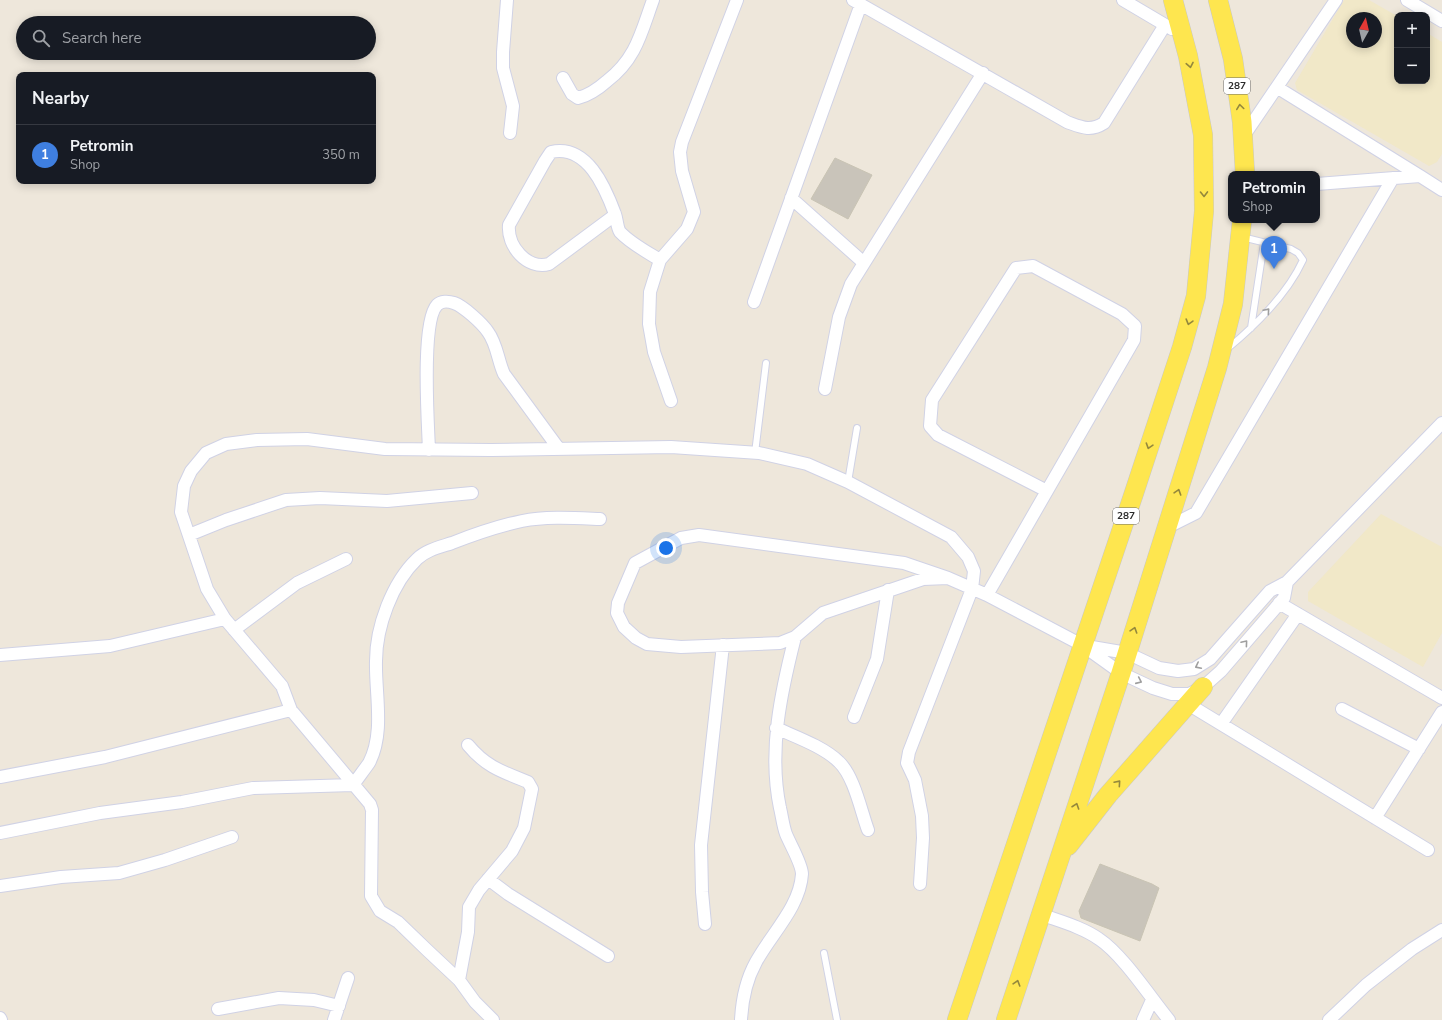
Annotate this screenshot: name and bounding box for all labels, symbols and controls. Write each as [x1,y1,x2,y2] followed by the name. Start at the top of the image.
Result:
[1346,12,1382,48] north arrow
[1394,12,1430,84] map controls
[1394,12,1430,48] button: +
[16,16,376,60] search box
[30,27,52,49] icon: search
[62,28,142,48] text: Search here
[1394,48,1430,84] button: −
[1185,62,1194,68] one-way arrow
[1224,78,1250,94] road number: 287
[32,87,89,110] text: Nearby
[1236,104,1245,110] one-way arrow
[70,136,133,156] text: Petromin
[41,146,49,164] text: 1
[322,146,360,164] text: 350 m
[70,156,100,174] text: Shop
[1228,171,1320,223] popup
[1242,178,1306,198] text: Petromin
[1200,191,1208,197] one-way arrow
[1242,198,1272,216] text: Shop
[1261,236,1287,269] pin: 1
[1262,308,1269,315] one-way arrow
[1185,318,1194,325] one-way arrow
[1146,442,1154,449] one-way arrow
[1173,489,1182,496] one-way arrow
[1113,508,1139,524] road number: 287
[656,538,676,558] your location
[1130,626,1138,633] one-way arrow
[1241,640,1248,647] one-way arrow
[1195,661,1203,668] one-way arrow
[1134,676,1142,684] one-way arrow
[1113,781,1120,788] one-way arrow
[1071,803,1080,810] one-way arrow
[1013,979,1021,986] one-way arrow

